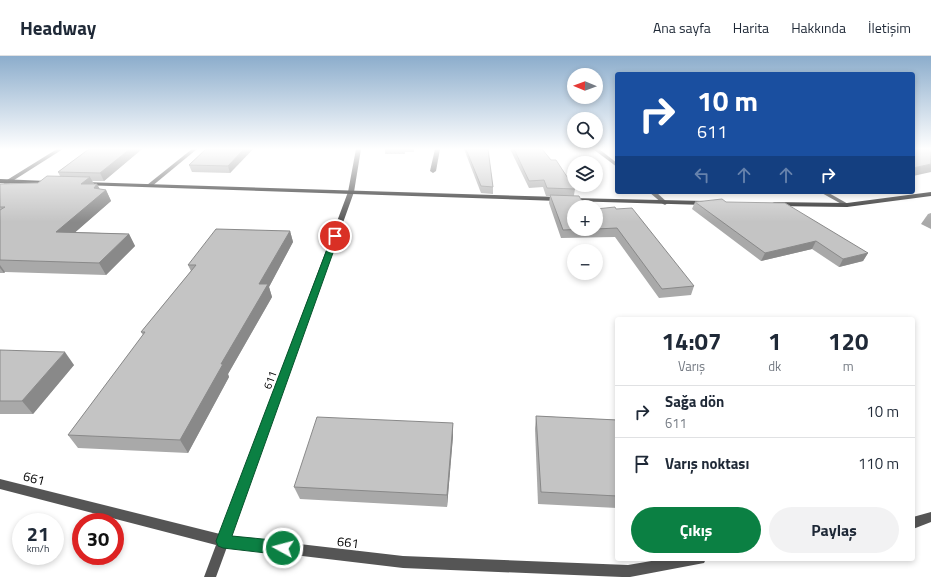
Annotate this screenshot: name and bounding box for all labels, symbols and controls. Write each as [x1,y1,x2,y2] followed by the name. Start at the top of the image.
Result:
[20,13,96,42] text: Headway
[653,17,711,38] text: Ana sayfa
[733,17,769,38] text: Harita
[791,17,846,38] text: Hakkında
[868,17,911,38] text: İletişim
[567,68,603,104] north arrow
[567,68,603,280] map controls
[697,79,758,122] text: 10 m
[631,88,683,140] icon: right
[567,112,603,148] button: search
[697,118,727,145] text: 611
[567,156,603,192] button: layers
[691,164,713,186] icon: left
[733,164,755,186] icon: ahead
[775,164,797,186] icon: ahead
[817,164,839,186] icon: right
[567,200,603,236] button: +
[318,219,352,253] pin
[324,225,346,247] icon: arrive
[567,244,603,280] button: −
[662,323,721,359] text: 14:07
[768,323,782,359] text: 1
[828,323,868,359] text: 120
[678,356,705,376] text: Varış
[768,356,781,376] text: dk
[843,356,854,376] text: m
[259,369,281,391] street label: 611
[665,390,724,413] text: Sağa dön
[866,400,899,423] text: 10 m
[631,401,653,423] icon: right
[665,413,687,433] text: 611
[665,452,749,475] text: Varış noktası
[858,452,899,475] text: 110 m
[631,453,653,475] icon: arrive
[21,466,47,490] street label: 661
[631,507,761,553] button: Çıkış
[769,507,899,553] button: Paylaş
[72,513,124,565] speed limit sign: 30
[27,518,49,549] text: 21
[262,527,304,569] position arrow
[336,531,360,553] street label: 661
[27,541,49,556] text: km/h

